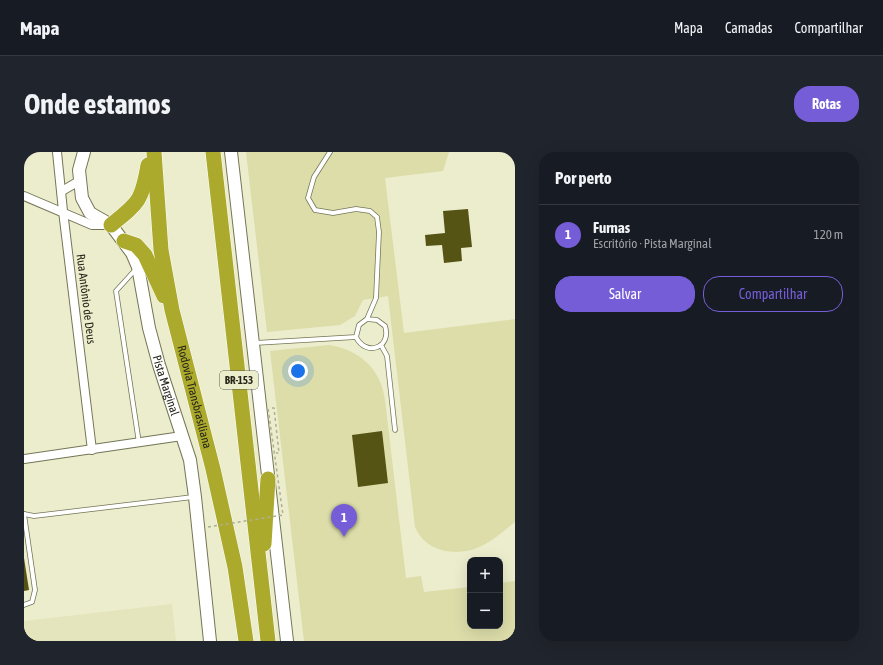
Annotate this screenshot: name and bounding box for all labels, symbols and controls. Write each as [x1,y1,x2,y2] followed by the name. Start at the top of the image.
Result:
[20,17,59,39] text: Mapa
[674,20,703,36] text: Mapa
[725,20,773,36] text: Camadas
[795,20,863,36] text: Compartilhar
[794,86,859,122] button: Rotas
[24,88,171,120] text: Onde estamos
[555,168,612,188] text: Por perto
[593,219,630,236] text: Furnas
[565,227,571,242] text: 1
[814,227,843,242] text: 120 m
[593,236,712,251] text: Escritório · Pista Marginal
[74,253,98,345] street label: Rua Antônio de Deus
[555,276,695,312] button: Salvar
[703,276,843,312] button: Compartilhar
[174,344,214,450] street label: Rodovia Transbrasiliana
[150,354,182,418] street label: Pista Marginal
[288,361,308,381] your location
[220,371,258,389] road number: BR-153
[331,504,357,537] pin: 1
[467,557,503,629] map controls
[467,557,503,593] button: +
[467,593,503,629] button: −

